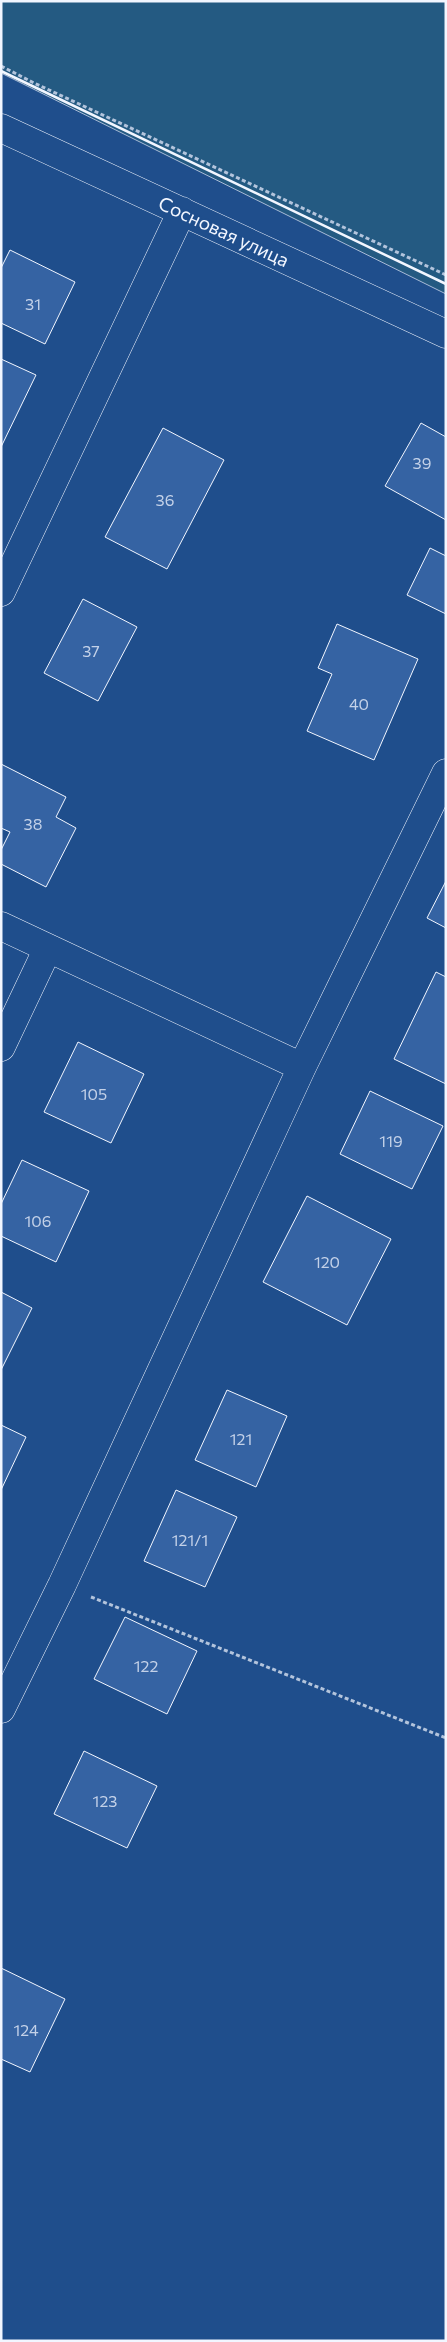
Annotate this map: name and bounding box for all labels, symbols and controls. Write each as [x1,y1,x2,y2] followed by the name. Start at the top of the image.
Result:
[155,191,293,271] street label: Сосновая улица
[25,294,41,313] house number: 31
[413,453,431,472] house number: 39
[156,490,174,509] house number: 36
[82,641,100,660] house number: 37
[349,694,369,713] house number: 40
[24,814,42,833] house number: 38
[81,1084,107,1103] house number: 105
[379,1131,403,1150] house number: 119
[25,1211,52,1230] house number: 106
[314,1252,340,1271] house number: 120
[230,1429,252,1448] house number: 121
[172,1530,208,1549] house number: 121/1
[134,1656,158,1675] house number: 122
[93,1791,117,1810] house number: 123
[13,2020,39,2039] house number: 124

